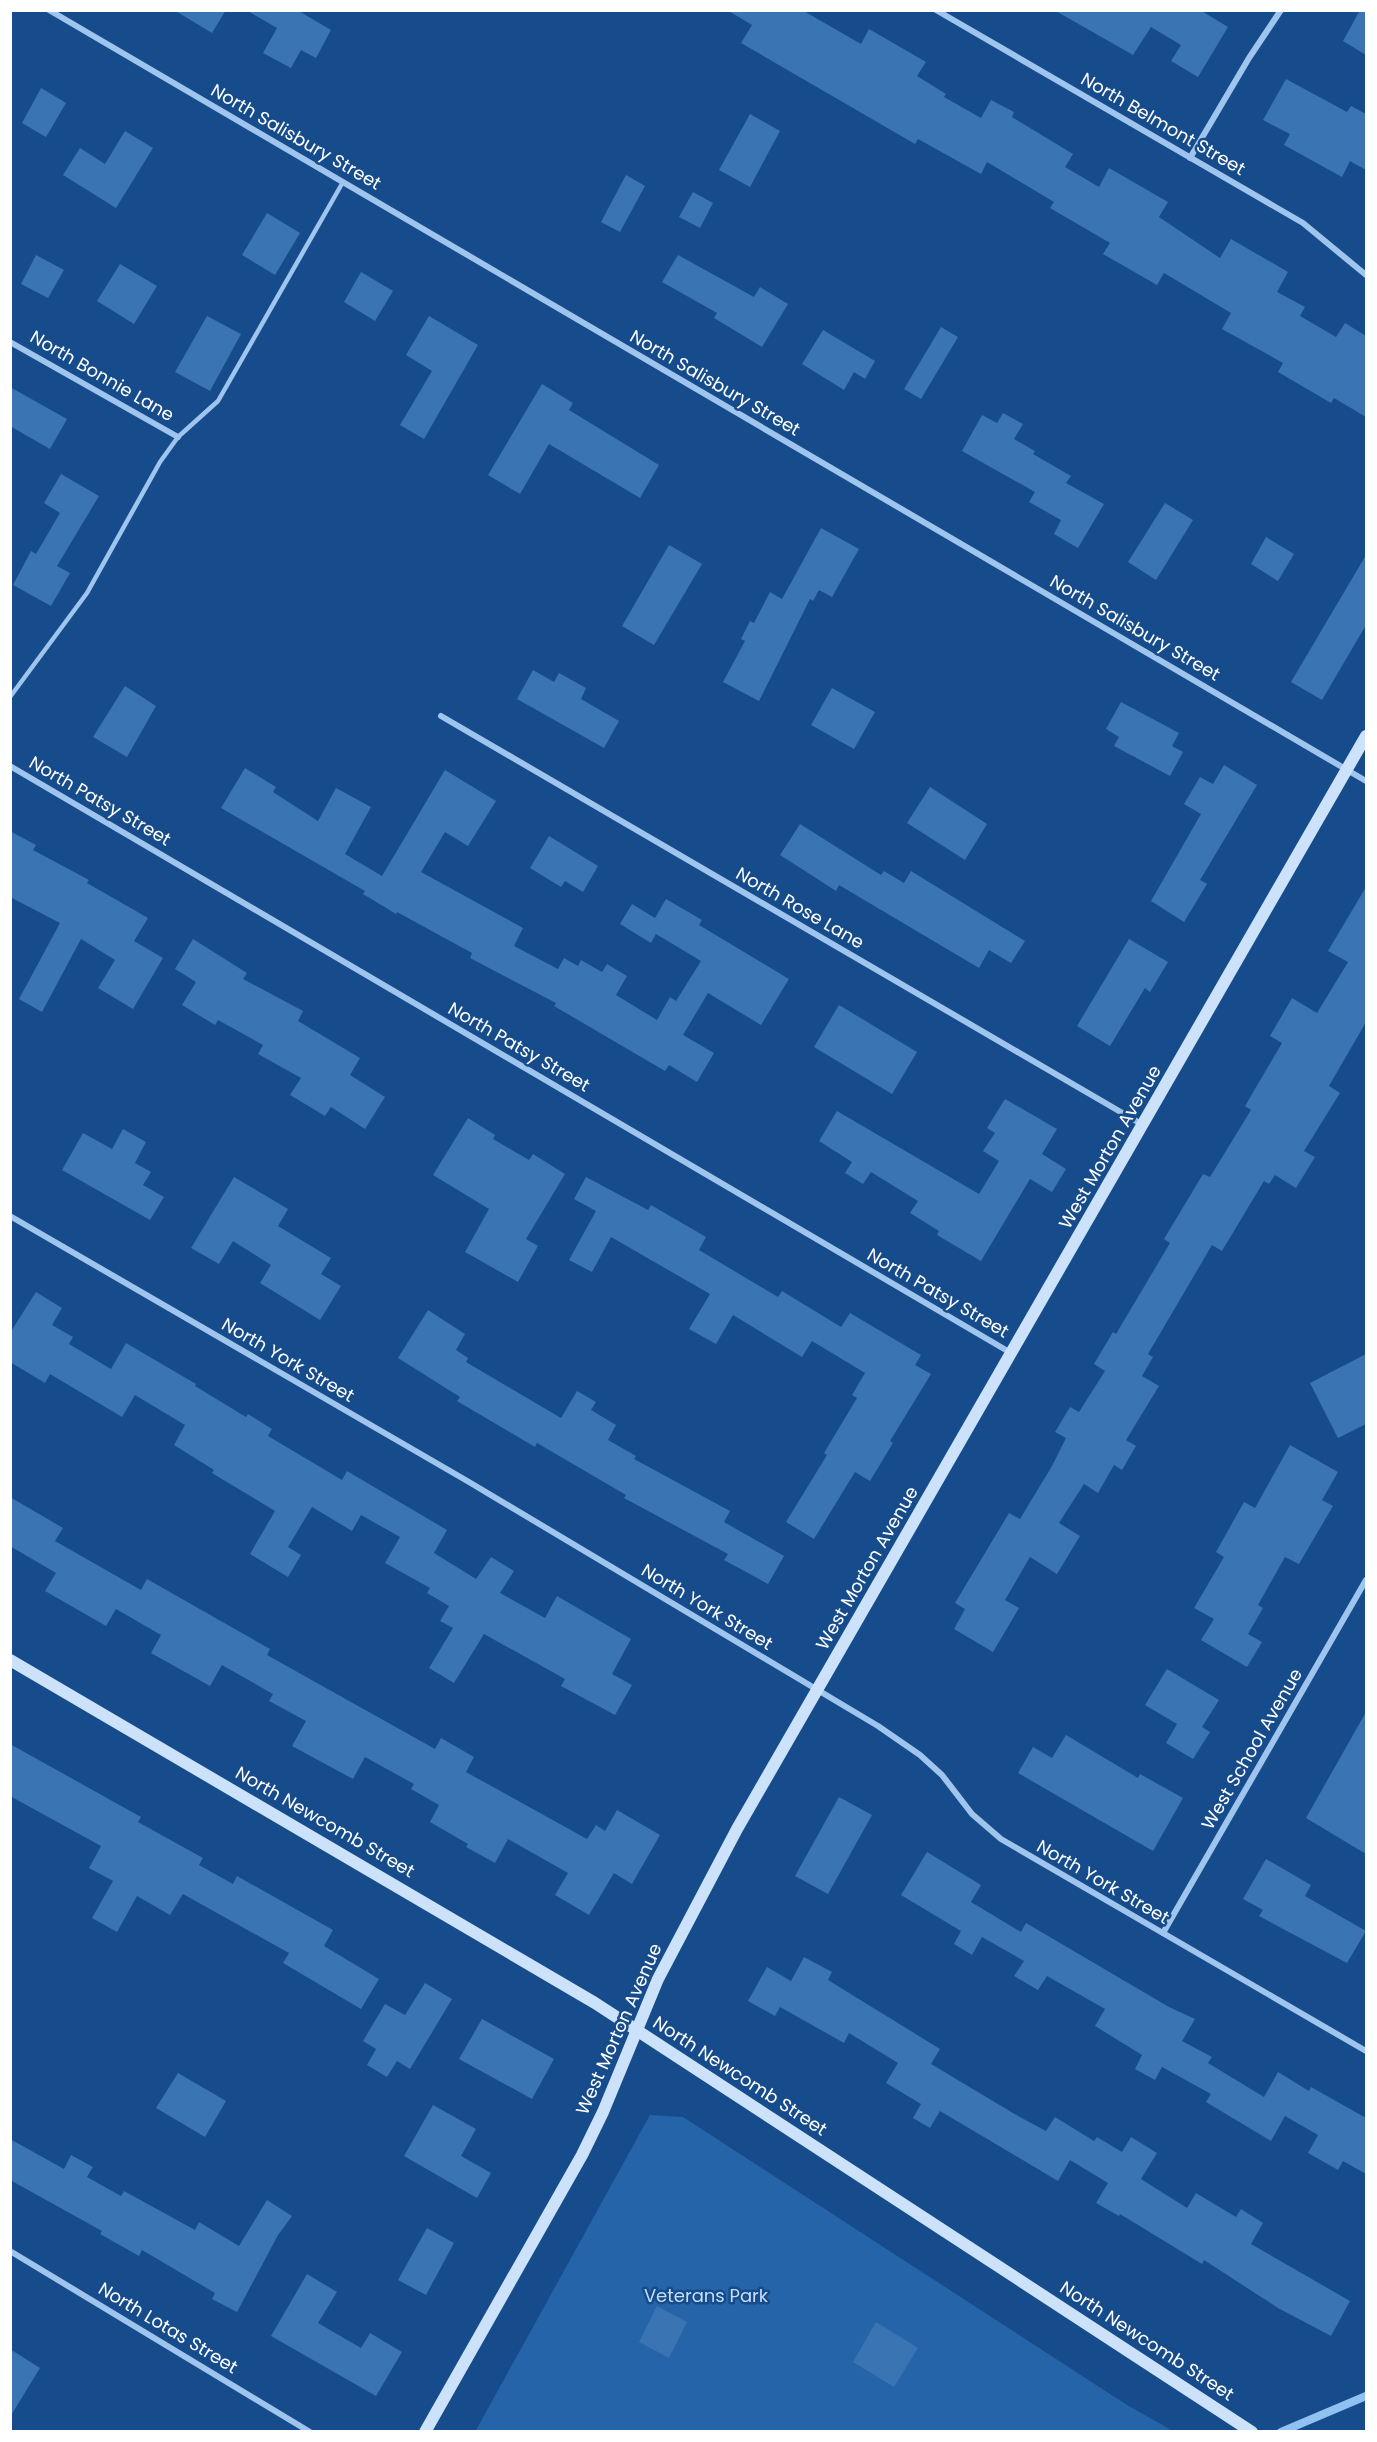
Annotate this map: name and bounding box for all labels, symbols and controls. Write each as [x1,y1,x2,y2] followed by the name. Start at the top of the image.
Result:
[1076,66,1250,181] street label: North Belmont Street
[207,78,386,196] street label: North Salisbury Street
[26,324,179,427] street label: North Bonnie Lane
[626,324,805,442] street label: North Salisbury Street
[1046,569,1225,687] street label: North Salisbury Street
[25,750,176,851] street label: North Patsy Street
[732,861,869,954] street label: North Rose Lane
[444,996,595,1097] street label: North Patsy Street
[1052,1060,1167,1233] street label: West Morton Avenue
[863,1242,1014,1343] street label: North Patsy Street
[217,1311,359,1408] street label: North York Street
[809,1481,924,1654] street label: West Morton Avenue
[637,1557,778,1656] street label: North York Street
[1195,1664,1308,1834] street label: West School Avenue
[231,1760,419,1883] street label: North Newcomb Street
[1032,1833,1174,1930] street label: North York Street
[569,1939,668,2118] street label: West Morton Avenue
[648,2010,832,2141] street label: North Newcomb Street
[1055,2275,1239,2406] street label: North Newcomb Street
[94,2276,243,2379] street label: North Lotas Street
[644,2283,769,2308] park label: Veterans Park

